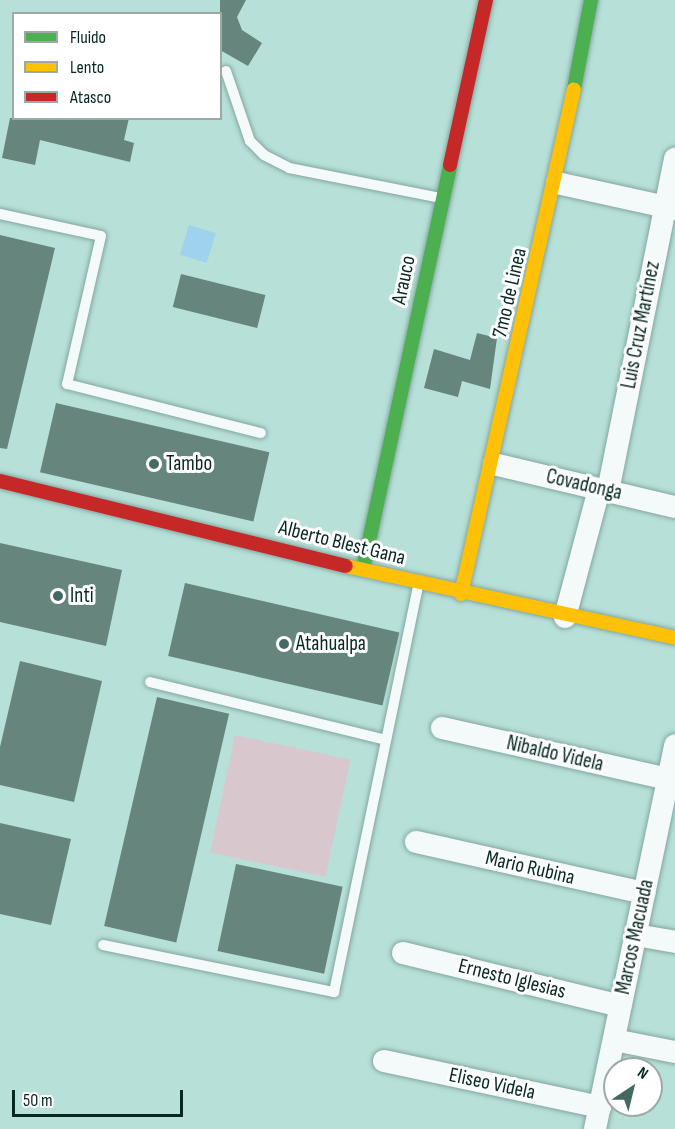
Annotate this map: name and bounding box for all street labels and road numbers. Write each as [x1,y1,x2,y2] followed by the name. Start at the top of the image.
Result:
[487,246,533,340] street label: 7mo de Linea
[387,253,421,307] street label: Arauco
[616,259,666,391] street label: Luis Cruz Martínez
[544,464,624,506] street label: Covadonga
[276,515,408,571] street label: Alberto Blest Gana
[504,731,606,777] street label: Nibaldo Videla
[483,846,577,890] street label: Mario Rubina
[611,877,659,997] street label: Marcos Macuada
[456,953,568,1005] street label: Ernesto Iglesias
[447,1063,537,1105] street label: Eliseo Videla

